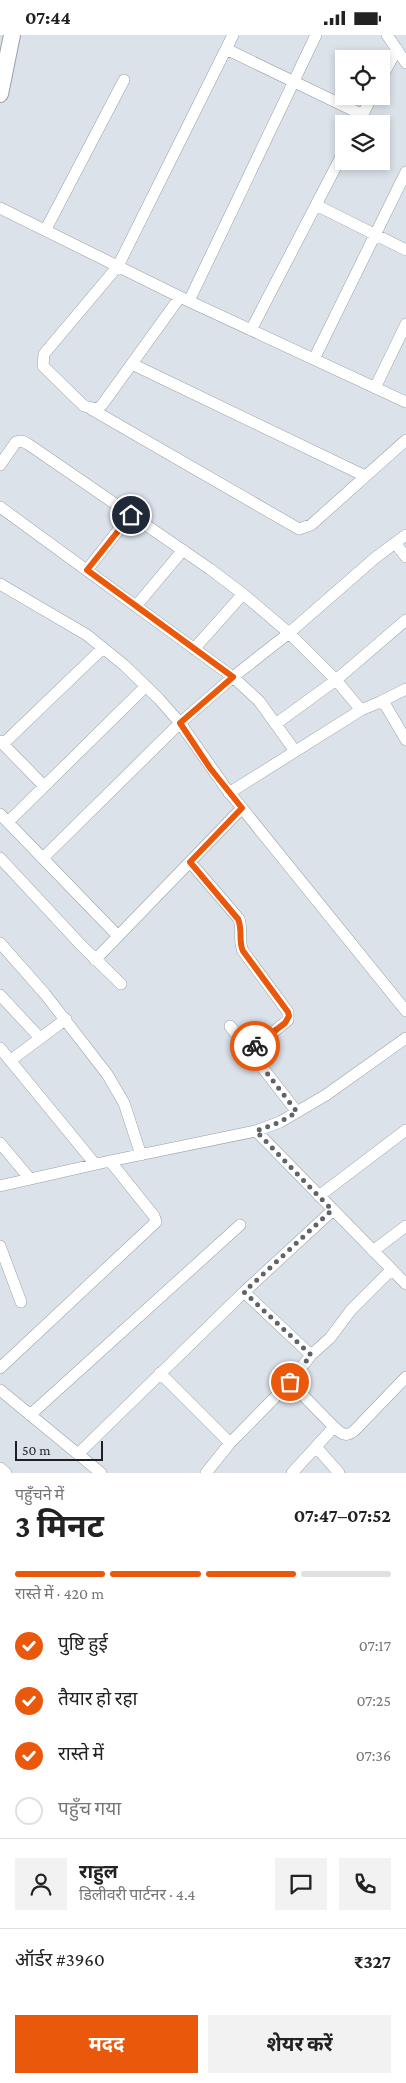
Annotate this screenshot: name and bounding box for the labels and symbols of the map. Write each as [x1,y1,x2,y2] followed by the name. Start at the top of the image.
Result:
[110,494,152,536] pin
[230,1021,280,1071] courier
[269,1361,311,1403] pin
[15,1438,102,1461] scale bar

